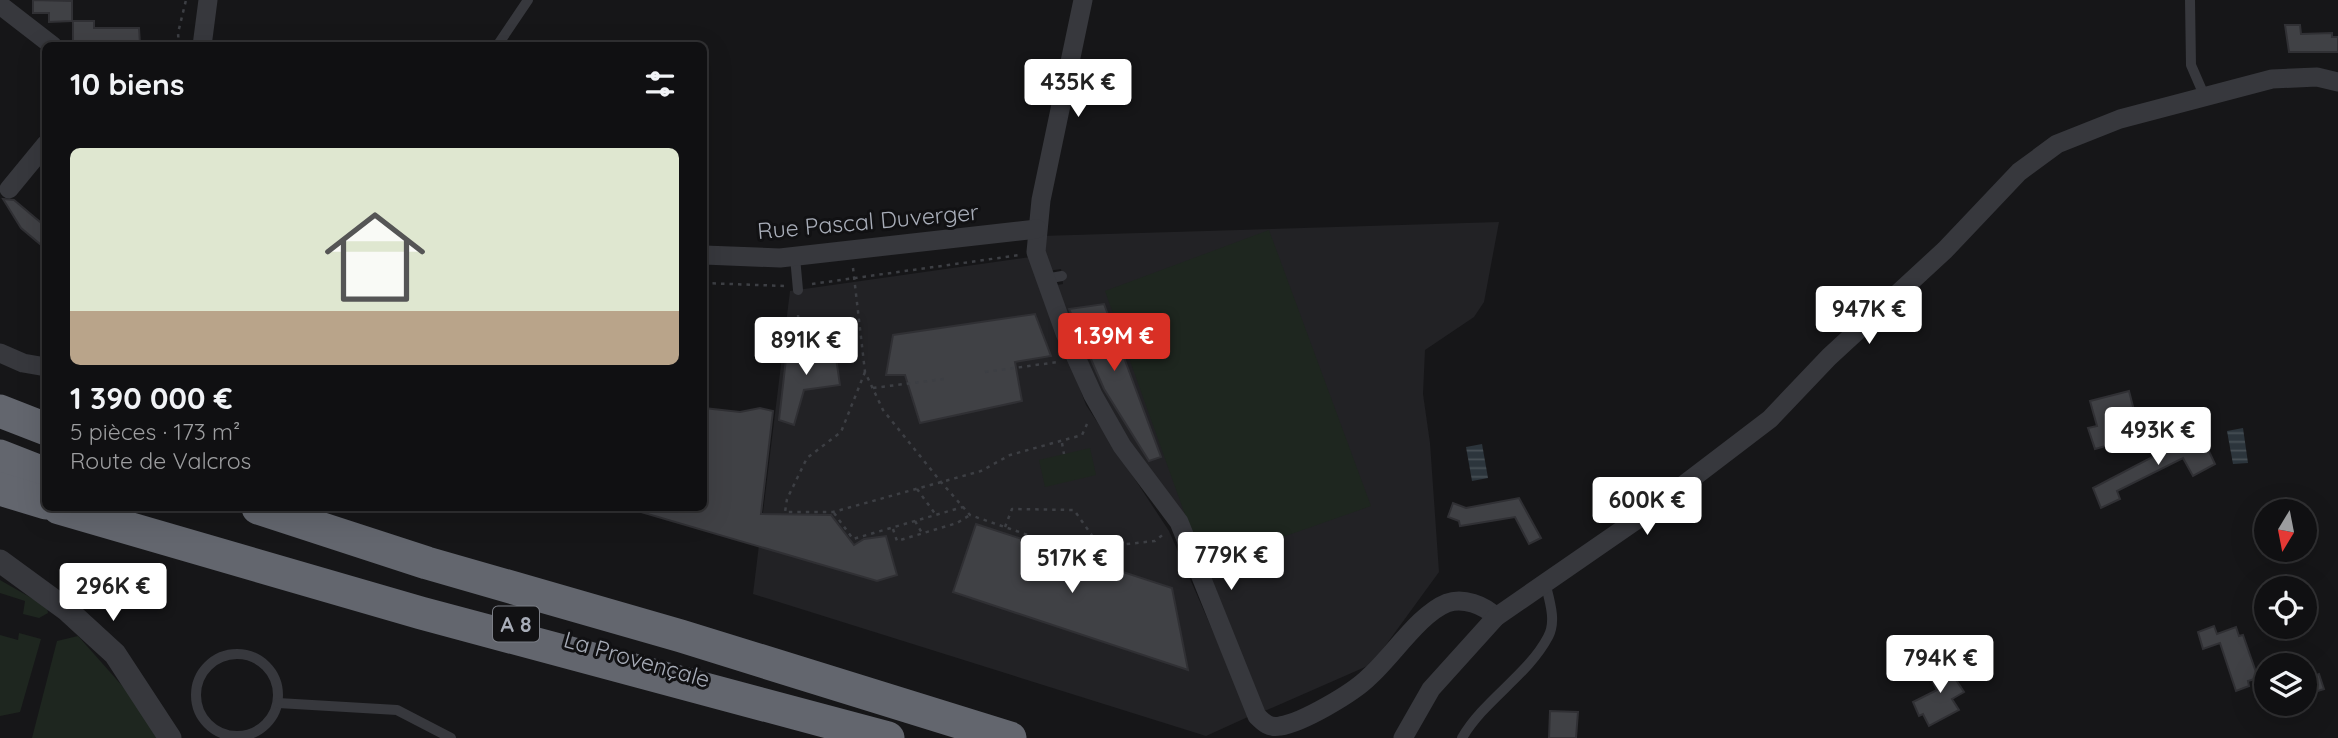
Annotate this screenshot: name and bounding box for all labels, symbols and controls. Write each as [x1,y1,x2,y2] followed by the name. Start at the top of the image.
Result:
[1021,60,1135,119] pin: 435K €
[70,65,184,103] text: 10 biens
[641,65,679,103] icon: filters
[1040,67,1116,96] text: 435K €
[312,194,438,320] icon: home
[756,197,980,245] street label: Rue Pascal Duverger
[1812,286,1926,346] pin: 947K €
[1832,294,1906,323] text: 947K €
[1049,314,1179,373] pin: 1.39M €
[749,318,863,377] pin: 891K €
[1074,321,1154,350] text: 1.39M €
[771,325,841,354] text: 891K €
[70,379,233,417] text: 1 390 000 €
[2101,407,2215,467] pin: 493K €
[2121,415,2195,444] text: 493K €
[70,417,240,446] text: 5 pièces · 173 m²
[70,446,251,475] text: Route de Valcros
[1590,477,1704,537] pin: 600K €
[1609,485,1685,514] text: 600K €
[2254,499,2317,562] north arrow
[2254,499,2317,716] map controls
[1174,532,1288,592] pin: 779K €
[1015,536,1129,595] pin: 517K €
[1194,540,1268,569] text: 779K €
[1037,543,1107,572] text: 517K €
[56,564,170,623] pin: 296K €
[76,571,150,600] text: 296K €
[2254,576,2317,639] button: locate
[493,606,539,642] road number: A 8
[561,624,713,694] street label: La Provençale
[1883,636,1997,695] pin: 794K €
[1902,643,1978,672] text: 794K €
[2254,653,2317,716] button: layers

